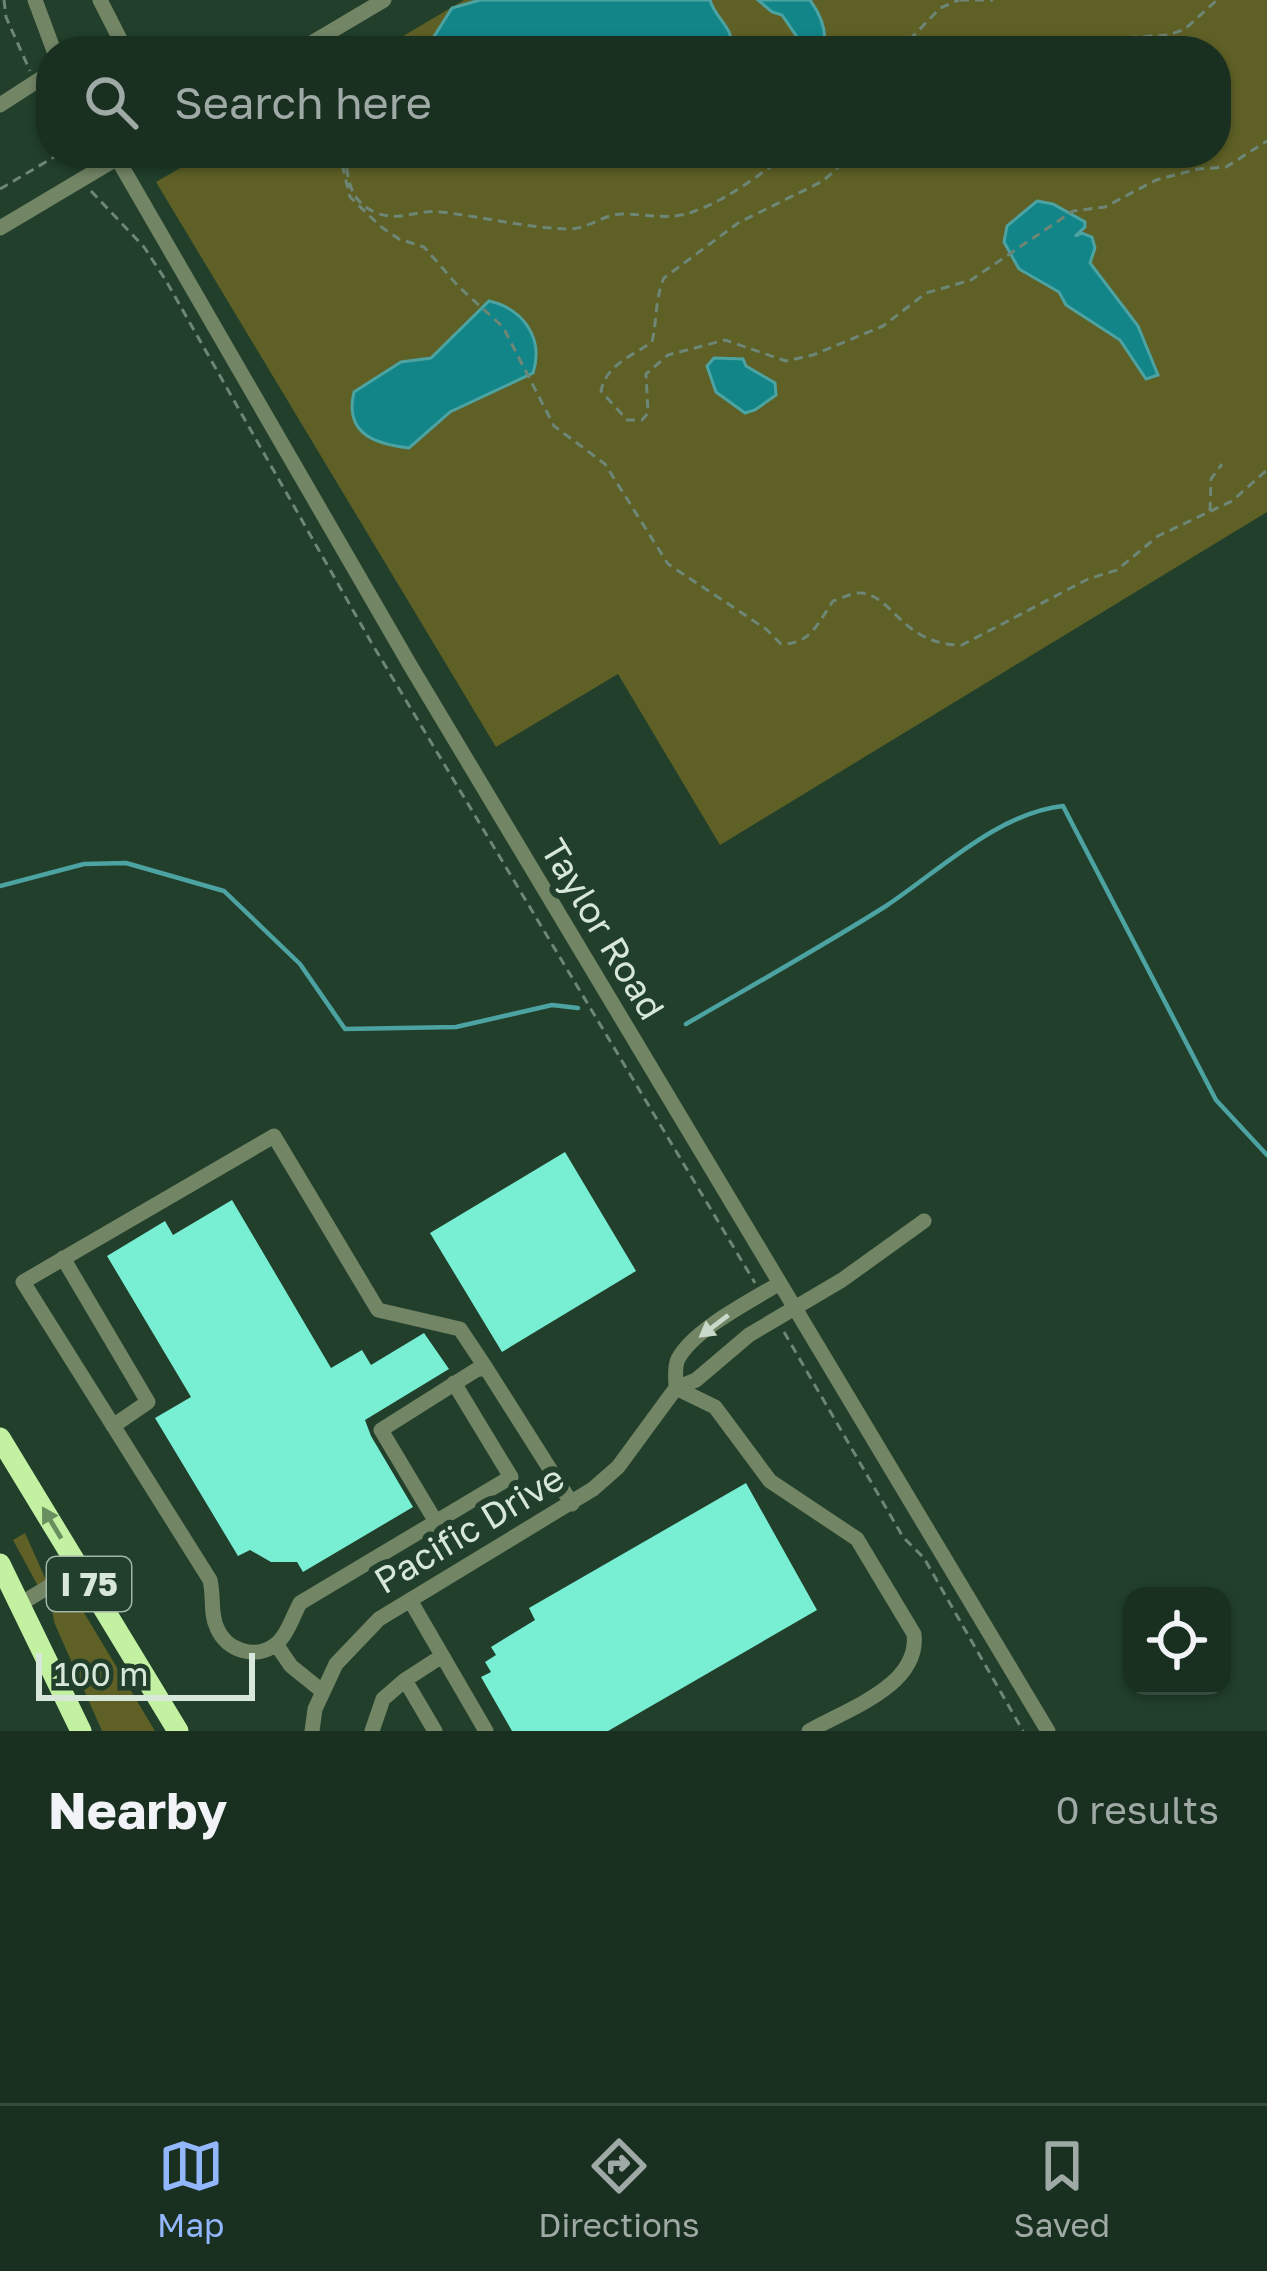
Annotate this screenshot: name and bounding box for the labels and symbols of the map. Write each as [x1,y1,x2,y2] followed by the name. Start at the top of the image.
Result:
[533,831,674,1027] street label: Taylor Road
[698,1314,730,1337] one-way arrow
[366,1455,571,1602] street label: Pacific Drive
[42,1506,63,1540] one-way arrow
[47,1557,131,1611] road number: I 75
[36,1647,255,1700] scale bar

